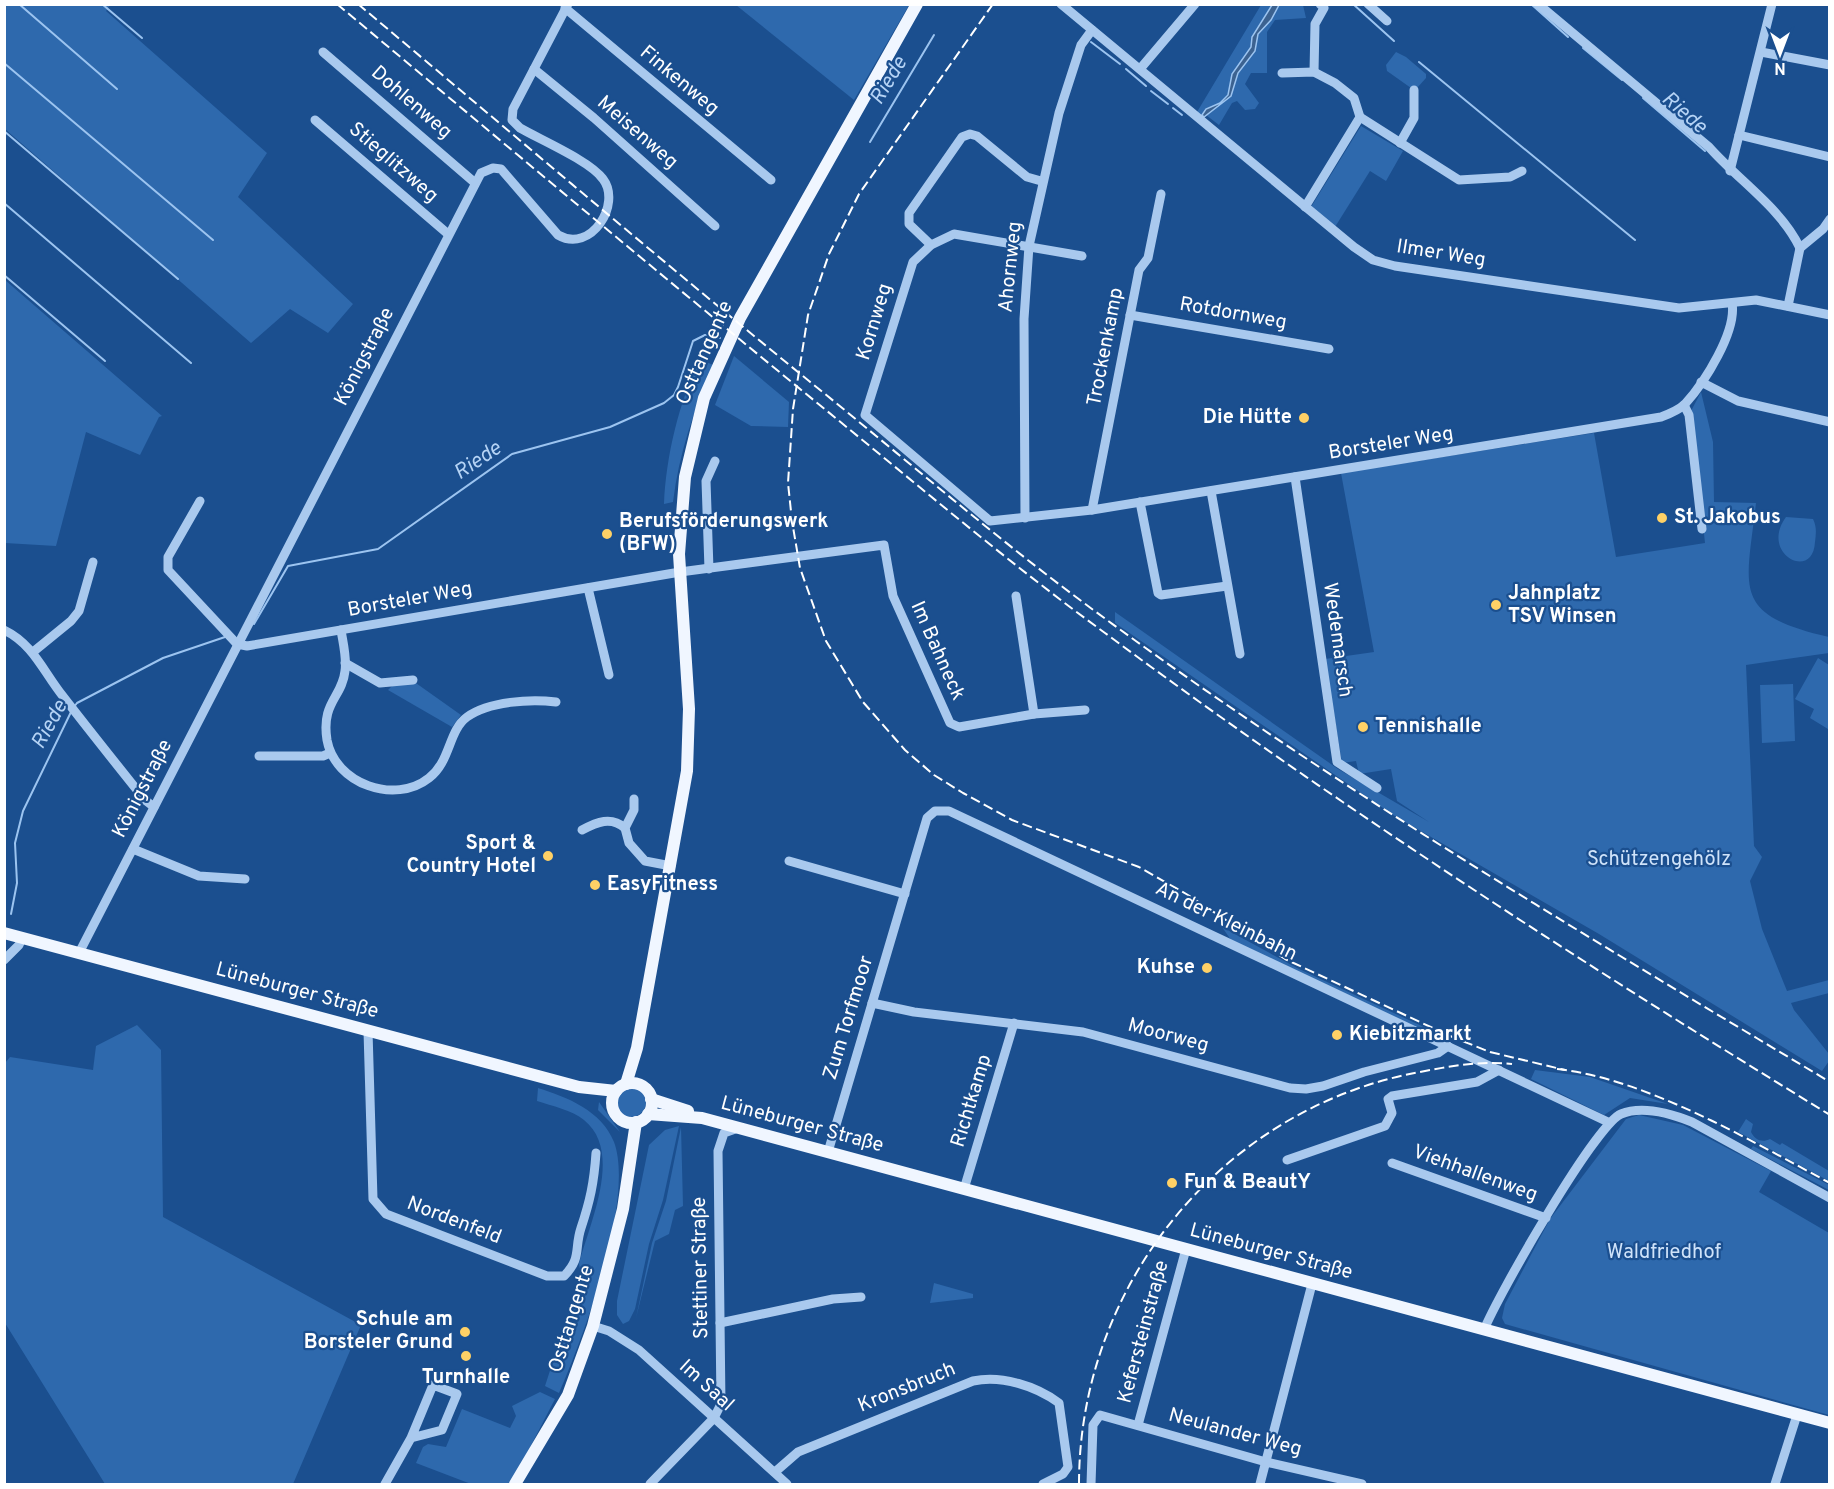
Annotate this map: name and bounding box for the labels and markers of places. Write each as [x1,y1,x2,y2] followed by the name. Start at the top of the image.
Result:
[1203,405,1292,431] place label: Die Hütte
[1297,411,1311,425] marker: Die Hütte
[1674,505,1781,531] place label: St. Jakobus
[619,509,828,558] place label: Berufsförderungswerk (BFW)
[1655,511,1669,525] marker: St. Jakobus
[600,527,614,541] marker: Berufsförderungswerk (BFW)
[1508,581,1617,630] place label: Jahnplatz TSV Winsen
[1489,598,1503,612] marker: Jahnplatz TSV Winsen
[1375,714,1482,740] place label: Tennishalle
[1356,720,1370,734] marker: Tennishalle
[406,831,536,880] place label: Sport & Country Hotel
[541,849,555,863] marker: Sport & Country Hotel
[607,872,718,898] place label: EasyFitness
[588,878,602,892] marker: EasyFitness
[1137,955,1195,981] place label: Kuhse
[1200,961,1214,975] marker: Kuhse
[1349,1022,1472,1048] place label: Kiebitzmarkt
[1330,1028,1344,1042] marker: Kiebitzmarkt
[1184,1170,1311,1196] place label: Fun & BeautY
[1165,1176,1179,1190] marker: Fun & BeautY
[304,1307,453,1356] place label: Schule am Borsteler Grund
[458,1325,472,1339] marker: Schule am Borsteler Grund
[459,1349,473,1363] marker: Turnhalle
[422,1365,510,1391] place label: Turnhalle

